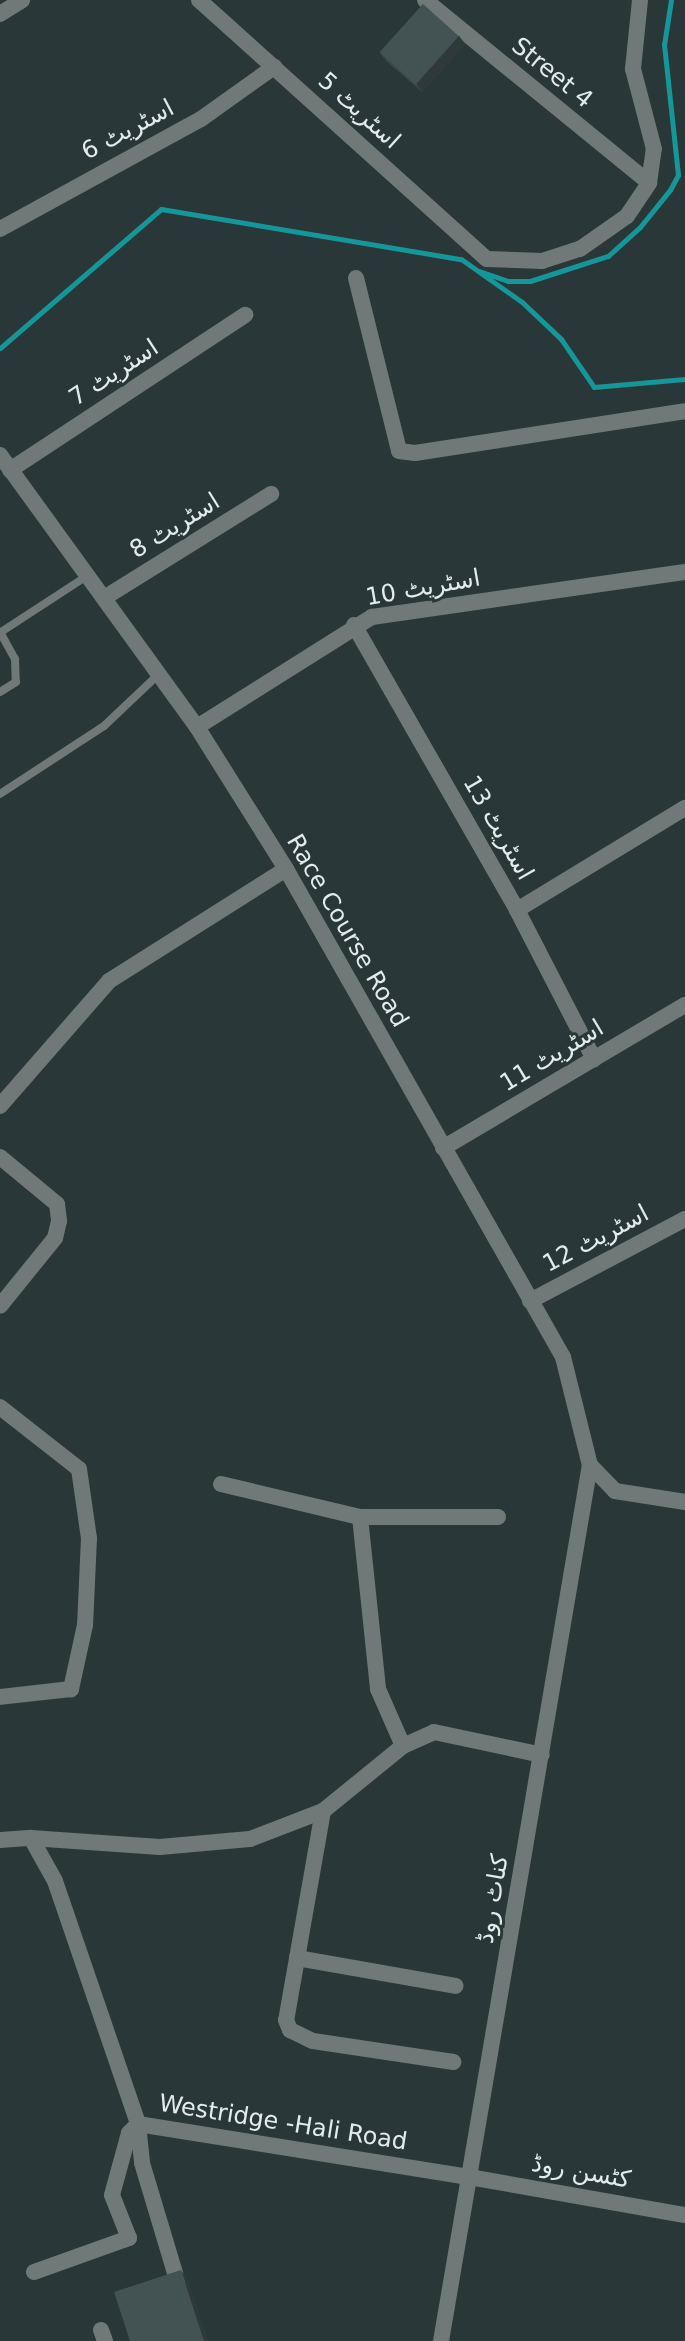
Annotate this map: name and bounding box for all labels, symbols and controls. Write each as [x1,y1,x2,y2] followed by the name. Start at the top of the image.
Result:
[506,32,598,114] street label: Street 4
[312,67,406,155] street label: اسٹریٹ 5
[77,94,179,166] street label: اسٹریٹ 6
[64,334,164,412] street label: اسٹریٹ 7
[125,487,225,565] street label: اسٹریٹ 8
[364,564,482,612] street label: اسٹریٹ 10
[457,771,539,885] street label: اسٹریٹ 13
[280,829,414,1033] street label: Race Course Road
[495,1014,609,1098] street label: اسٹریٹ 11
[538,1199,654,1279] street label: اسٹریٹ 12
[471,1852,515,1946] street label: کناٹ روڈ
[157,2089,409,2157] street label: Westridge -Hali Road
[529,2149,633,2195] street label: کٹسن روڈ

